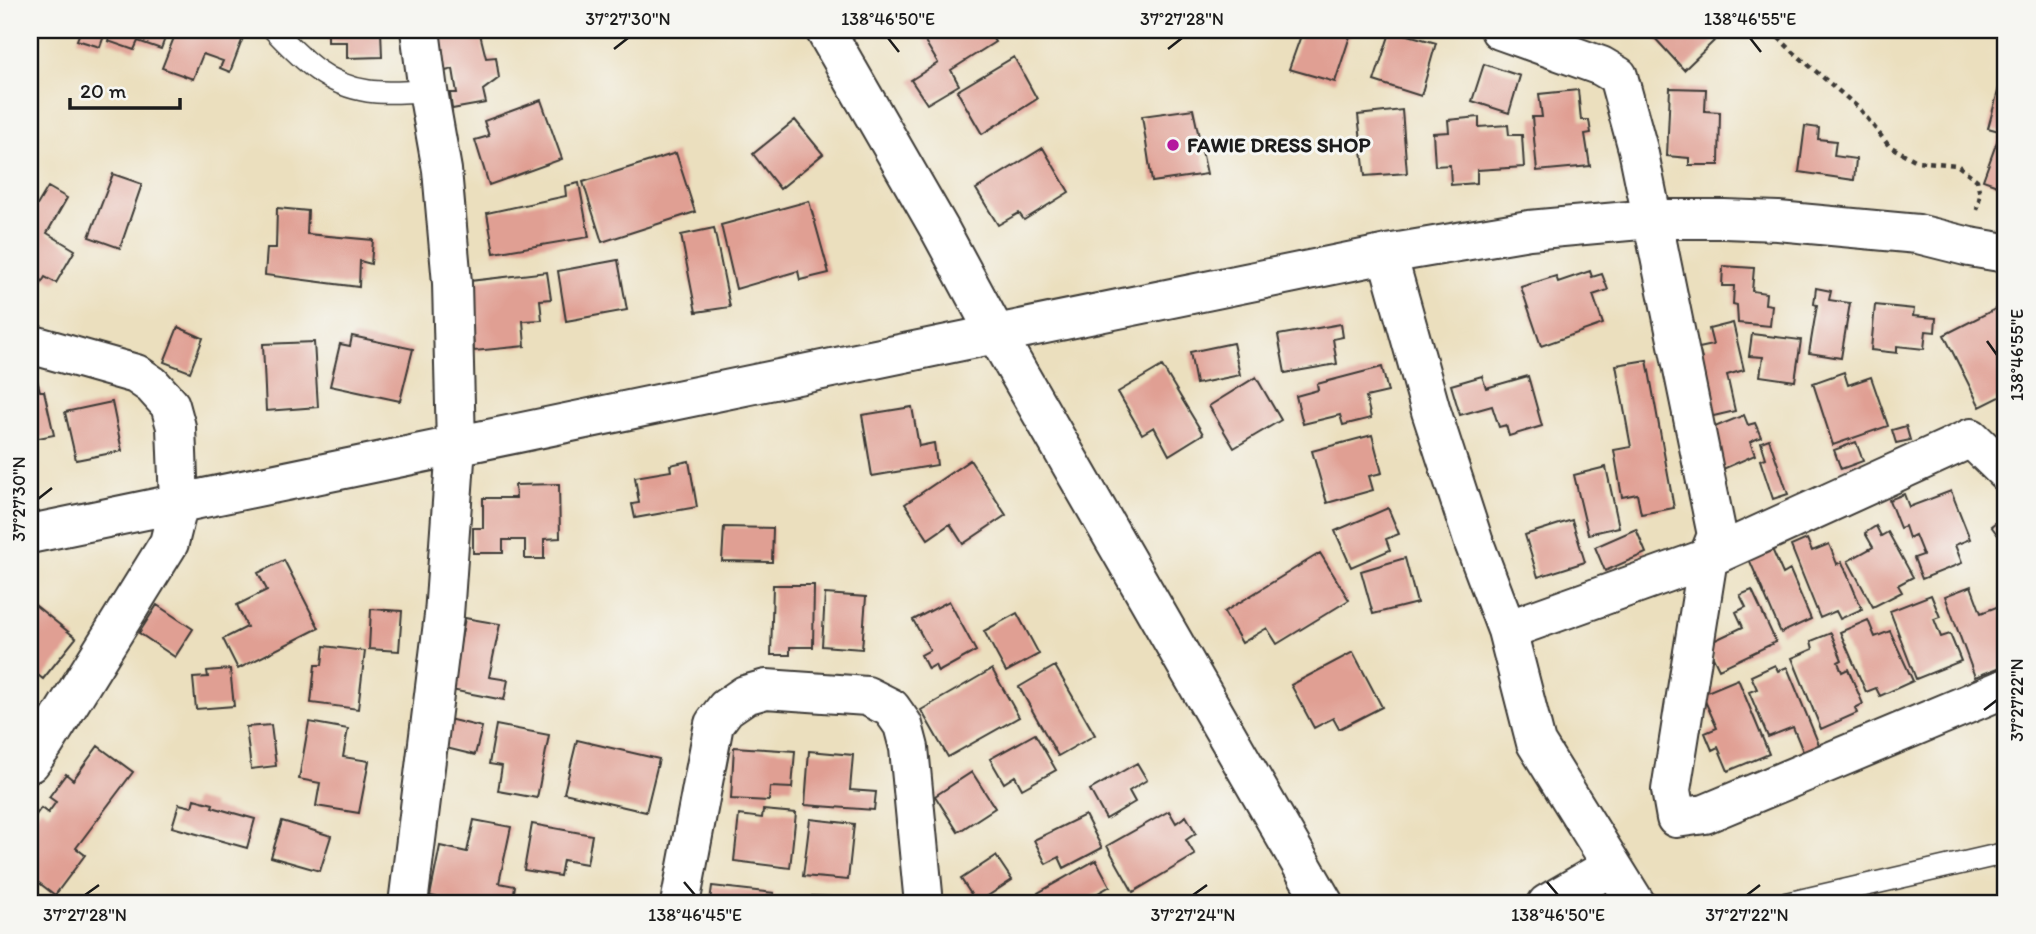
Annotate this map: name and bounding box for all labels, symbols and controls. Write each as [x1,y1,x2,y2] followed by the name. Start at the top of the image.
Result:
[585,8,671,30] text: 37°27'30"N
[841,8,935,30] text: 138°46'50"E
[1140,8,1224,30] text: 37°27'28"N
[1704,8,1796,30] text: 138°46'55"E
[70,66,180,110] scale bar
[80,78,127,103] text: 20 m
[1187,132,1371,157] place label: FAWIE DRESS SHOP
[1165,137,1181,153] marker: FAWIE DRESS SHOP
[2006,309,2028,401] text: 138°46'55"E
[8,456,30,542] text: 37°27'30"N
[2006,658,2028,742] text: 37°27'22"N
[43,904,127,926] text: 37°27'28"N
[648,904,742,926] text: 138°46'45"E
[1151,904,1235,926] text: 37°27'24"N
[1511,904,1605,926] text: 138°46'50"E
[1705,904,1789,926] text: 37°27'22"N

